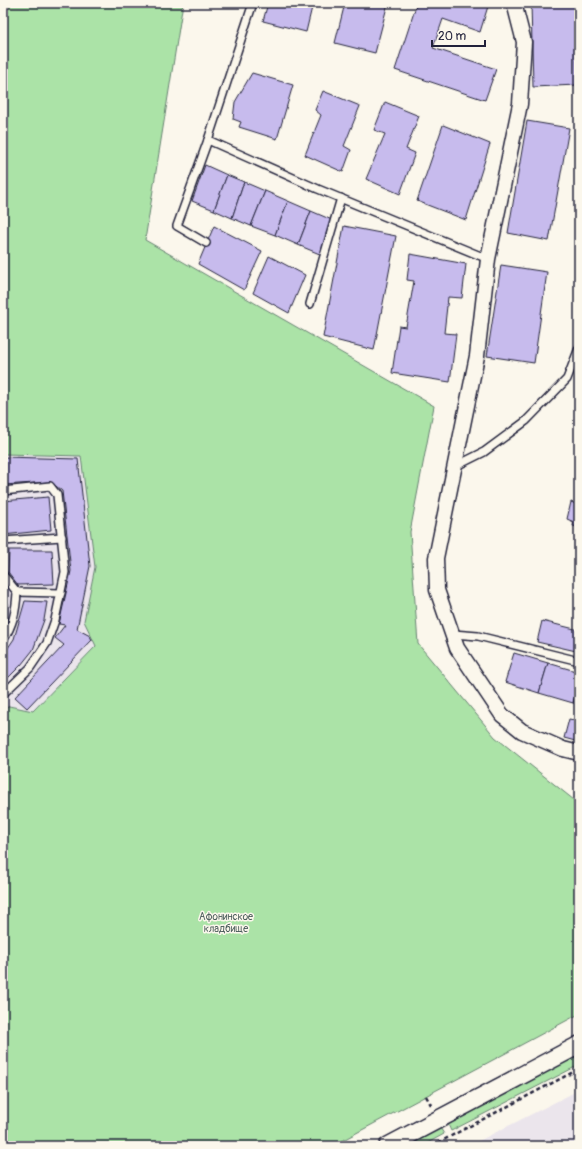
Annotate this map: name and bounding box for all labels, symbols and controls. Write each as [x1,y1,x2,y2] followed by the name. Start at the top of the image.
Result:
[432,22,485,48] scale bar
[438,29,467,44] text: 20 m
[199,911,253,935] park label: Афонинское кладбище

